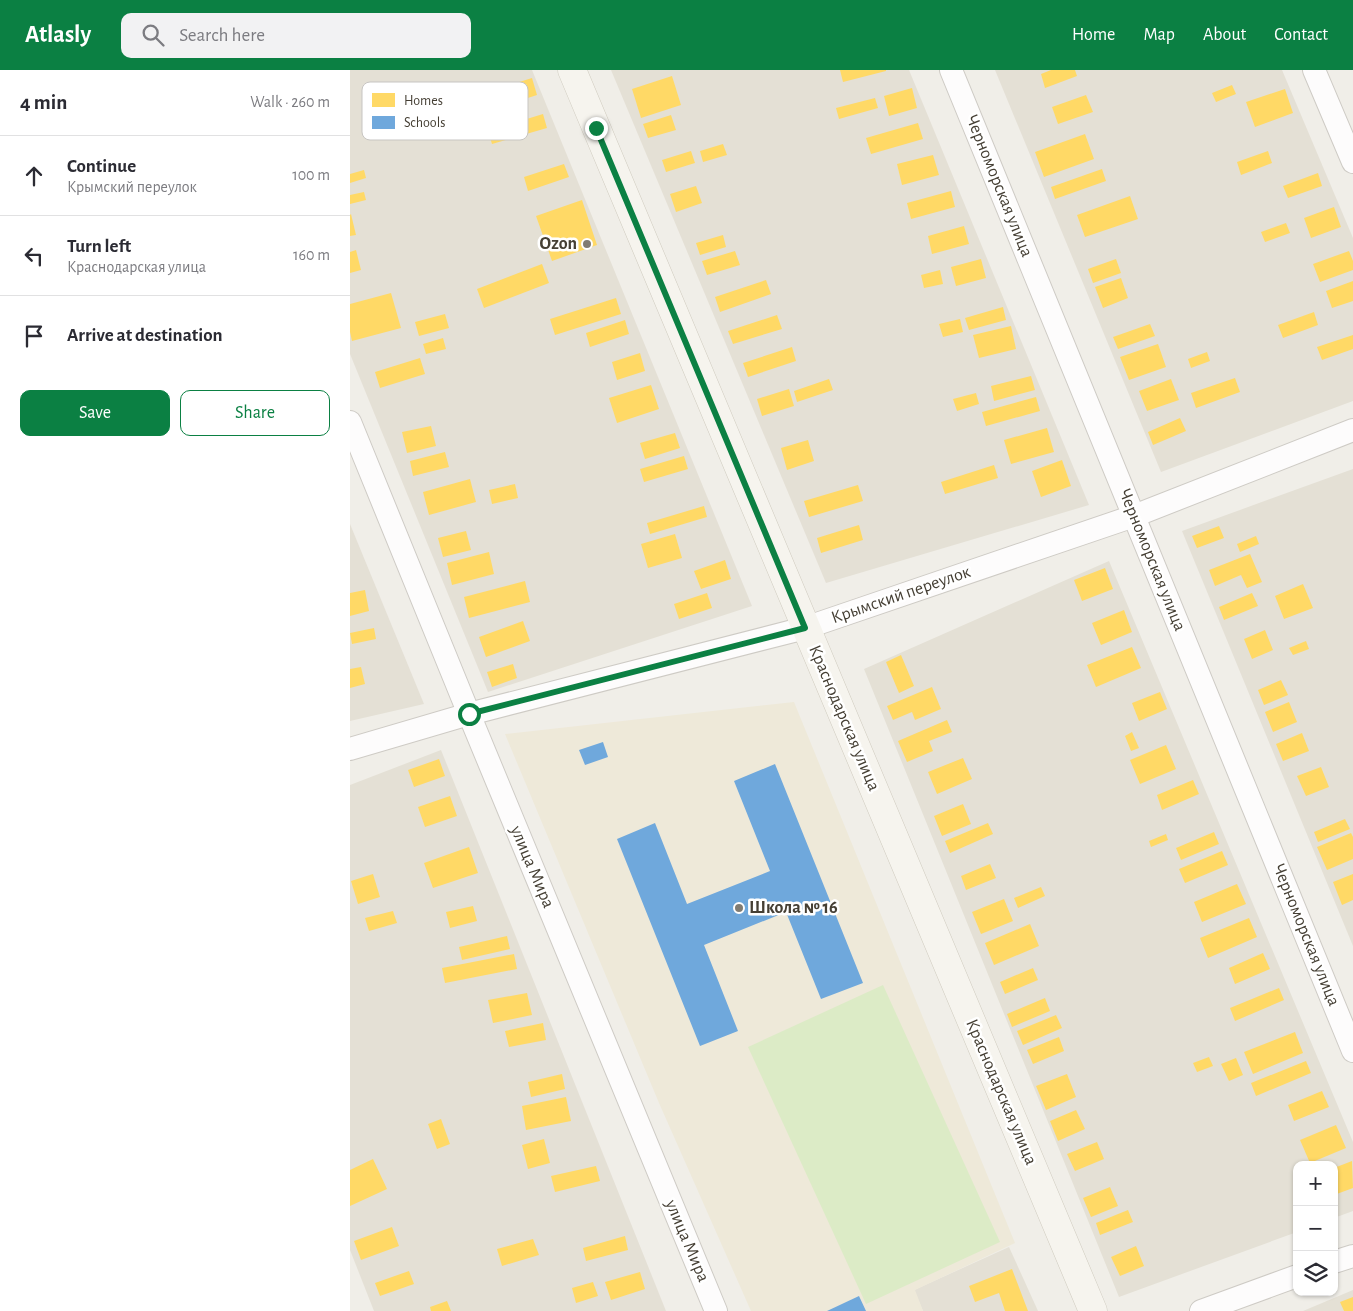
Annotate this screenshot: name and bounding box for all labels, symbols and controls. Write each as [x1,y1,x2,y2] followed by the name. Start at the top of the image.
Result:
[121,13,471,58] search box
[139,21,167,49] icon: search
[25,23,91,47] text: Atlasly
[179,26,265,45] text: Search here
[1072,26,1115,44] text: Home
[1143,26,1175,44] text: Map
[1203,26,1246,44] text: About
[1274,26,1328,44] text: Contact
[362,82,528,140] legend
[20,92,67,113] text: 4 min
[250,94,330,110] text: Walk · 260 m
[404,94,443,108] text: Homes
[962,112,1036,260] street label: Черноморская улица
[404,116,445,130] text: Schools
[585,117,608,140] route end
[67,157,136,176] text: Continue
[20,162,48,190] icon: ahead
[292,167,330,183] text: 100 m
[67,179,197,195] text: Крымский переулок
[540,235,577,253] place label: Ozon
[67,237,131,256] text: Turn left
[581,238,593,250] marker: Ozon
[20,242,48,270] icon: left
[293,247,330,263] text: 160 m
[67,259,206,275] text: Краснодарская улица
[20,322,48,350] icon: arrive
[67,326,223,345] text: Arrive at destination
[20,390,170,436] button: Save
[180,390,330,436] button: Share
[1115,486,1189,634] street label: Черноморская улица
[829,562,974,627] street label: Крымский переулок
[805,642,883,794] street label: Краснодарская улица
[458,703,481,726] route start
[506,822,557,911] street label: улица Мира
[1269,861,1343,1009] street label: Черноморская улица
[749,899,838,917] place label: Школа № 16
[733,902,745,914] marker: Школа № 16
[962,1016,1040,1168] street label: Краснодарская улица
[1293,1161,1338,1296] map controls
[1293,1161,1338,1206] button: +
[661,1196,712,1285] street label: улица Мира
[1293,1206,1338,1251] button: −
[1293,1251,1338,1296] button: layers

